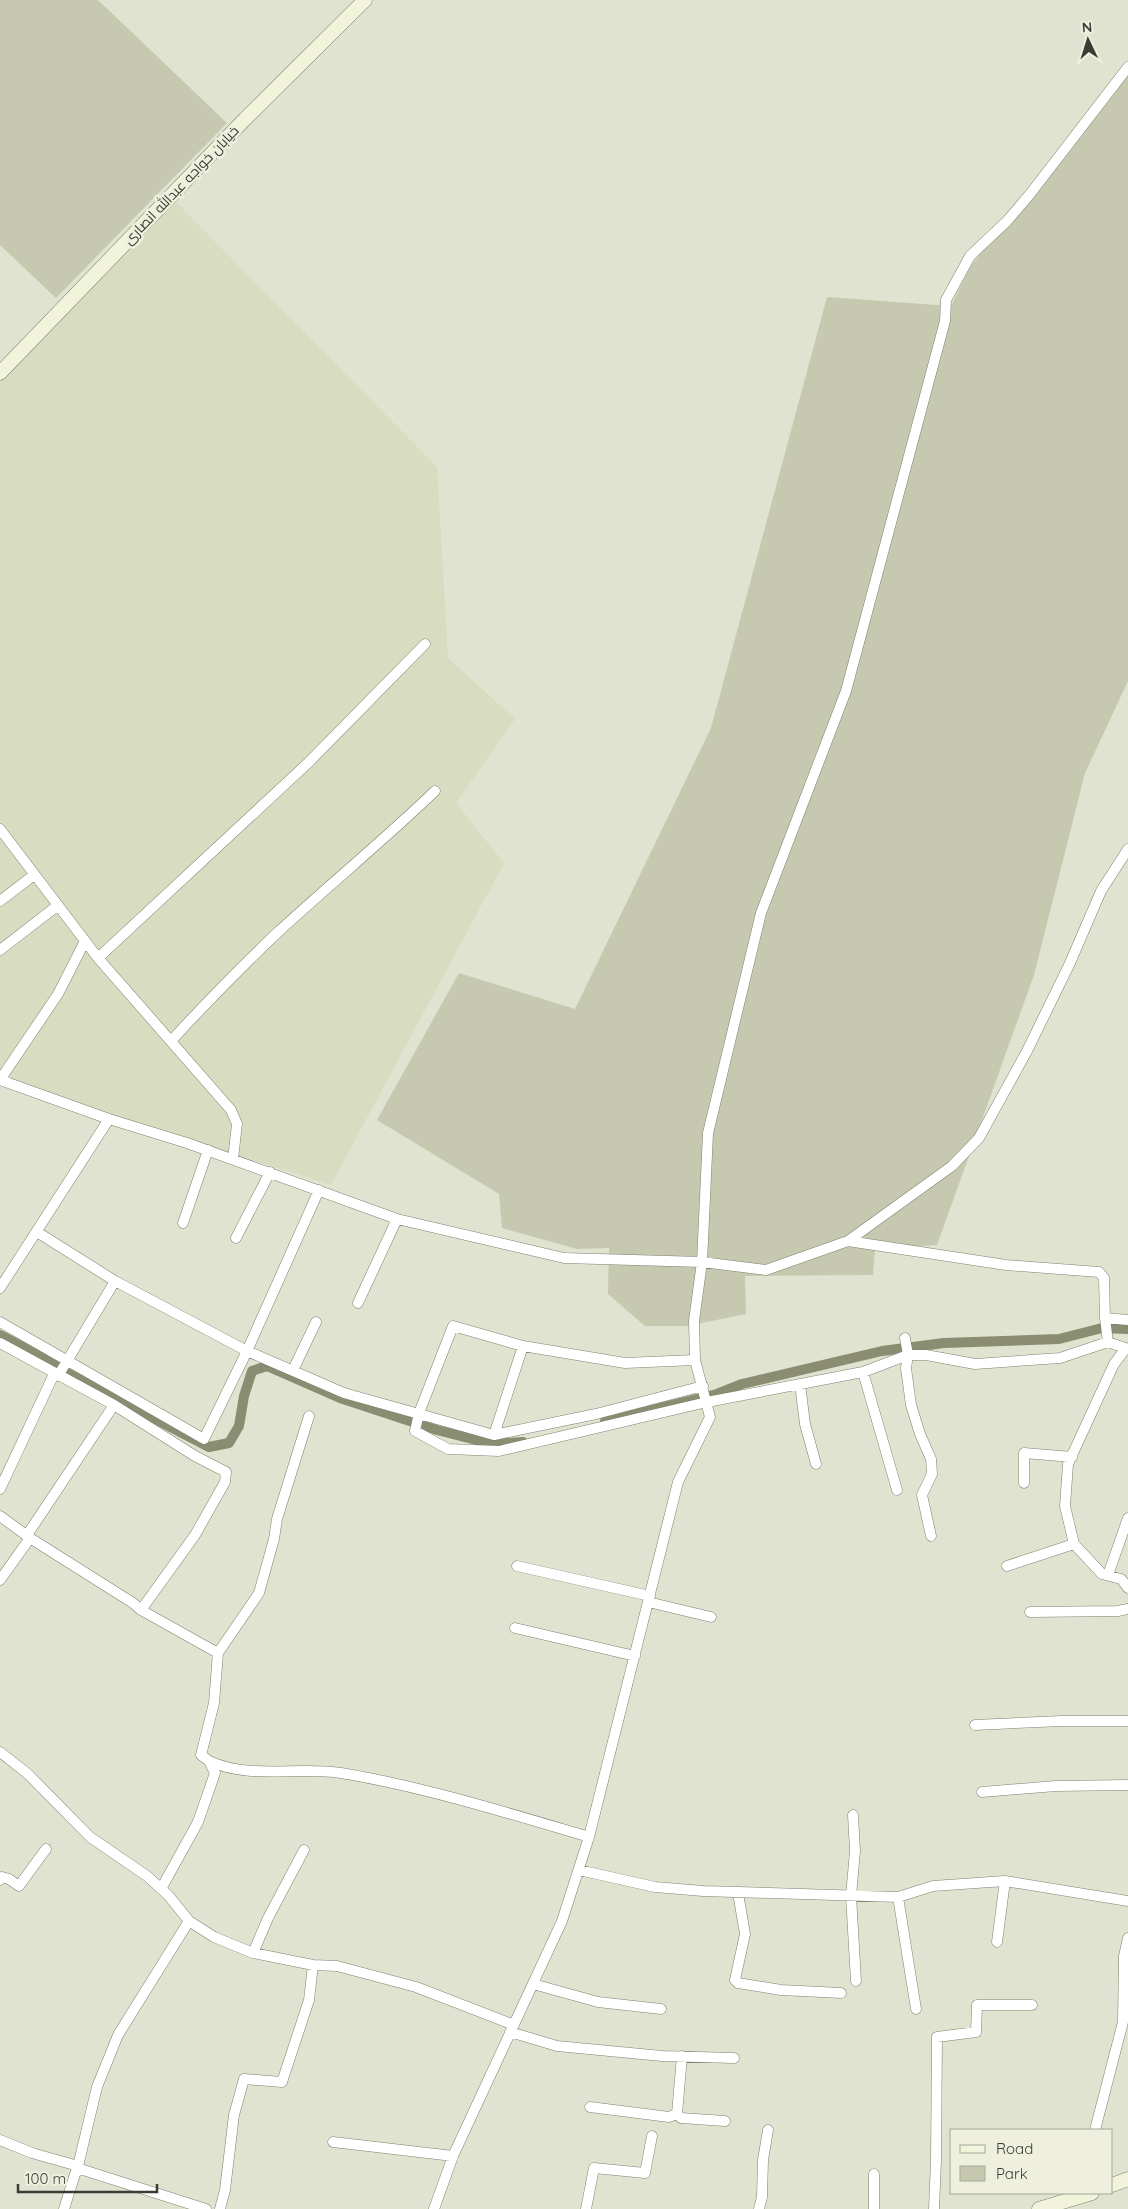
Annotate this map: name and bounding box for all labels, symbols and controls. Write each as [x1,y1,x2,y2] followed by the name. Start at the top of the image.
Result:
[1063,15,1113,65] north arrow
[1081,18,1093,36] text: N
[120,122,242,248] street label: خیابان خواجه عبدالله انصاری
[950,2129,1113,2194] legend
[996,2139,1033,2158] text: Road
[18,2162,156,2194] scale bar
[996,2164,1028,2183] text: Park
[25,2169,66,2188] text: 100 m

